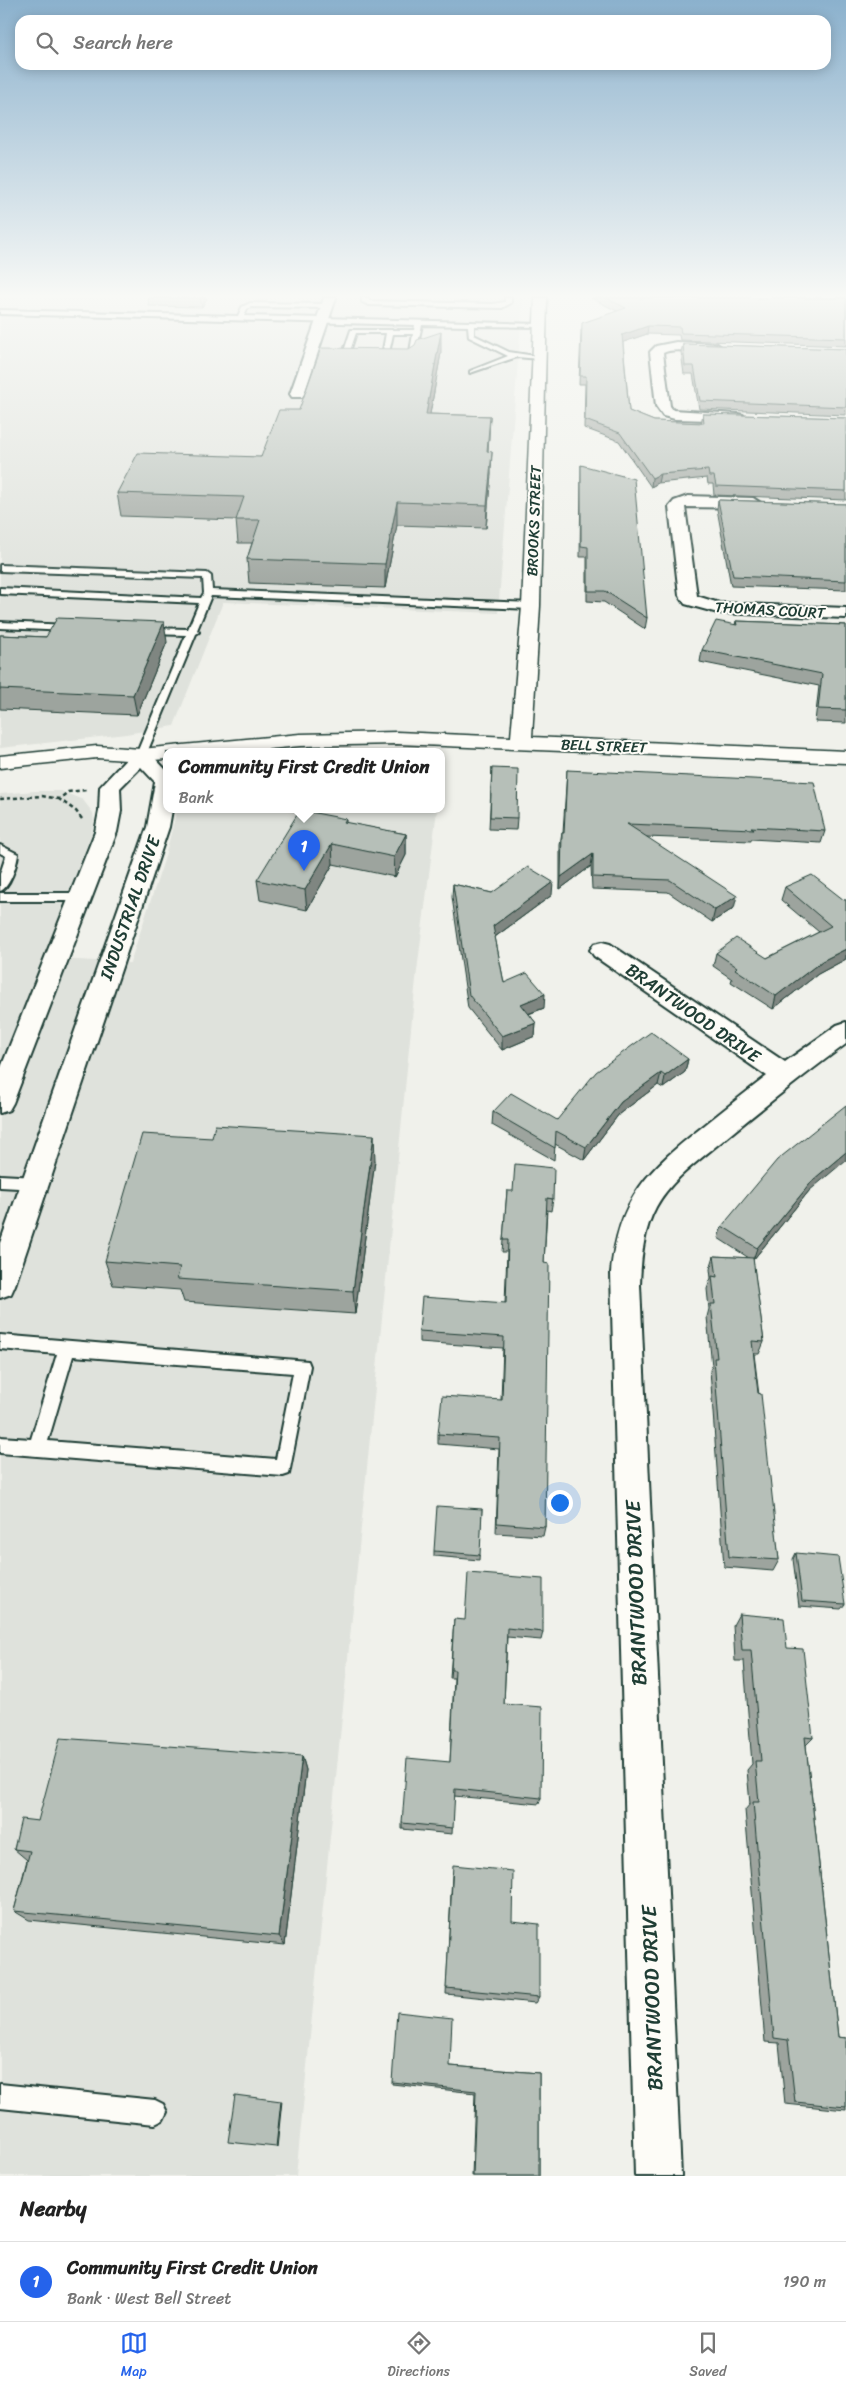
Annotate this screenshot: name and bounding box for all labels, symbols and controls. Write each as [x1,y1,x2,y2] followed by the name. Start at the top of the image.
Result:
[15,15,831,70] search box
[73,26,173,59] text: Search here
[33,29,61,57] icon: search
[519,464,549,577] street label: BROOKS STREET
[714,594,827,626] street label: THOMAS COURT
[561,732,649,761] street label: BELL STREET
[163,748,445,813] popup
[179,750,429,783] text: Community First Credit Union
[179,783,214,812] text: Bank
[90,830,170,986] street label: INDUSTRIAL DRIVE
[288,830,320,871] pin: 1
[619,954,768,1072] street label: BRANTWOOD DRIVE
[547,1490,573,1516] your location
[614,1498,658,1686] street label: BRANTWOOD DRIVE
[630,1903,674,2091] street label: BRANTWOOD DRIVE
[20,2190,86,2228] text: Nearby
[67,2251,318,2284] text: Community First Credit Union
[33,2267,39,2296] text: 1
[783,2267,826,2296] text: 190 m
[67,2284,231,2313] text: Bank · West Bell Street
[120,2329,148,2384] tab: Map
[387,2329,450,2384] tab: Directions
[689,2329,726,2384] tab: Saved

